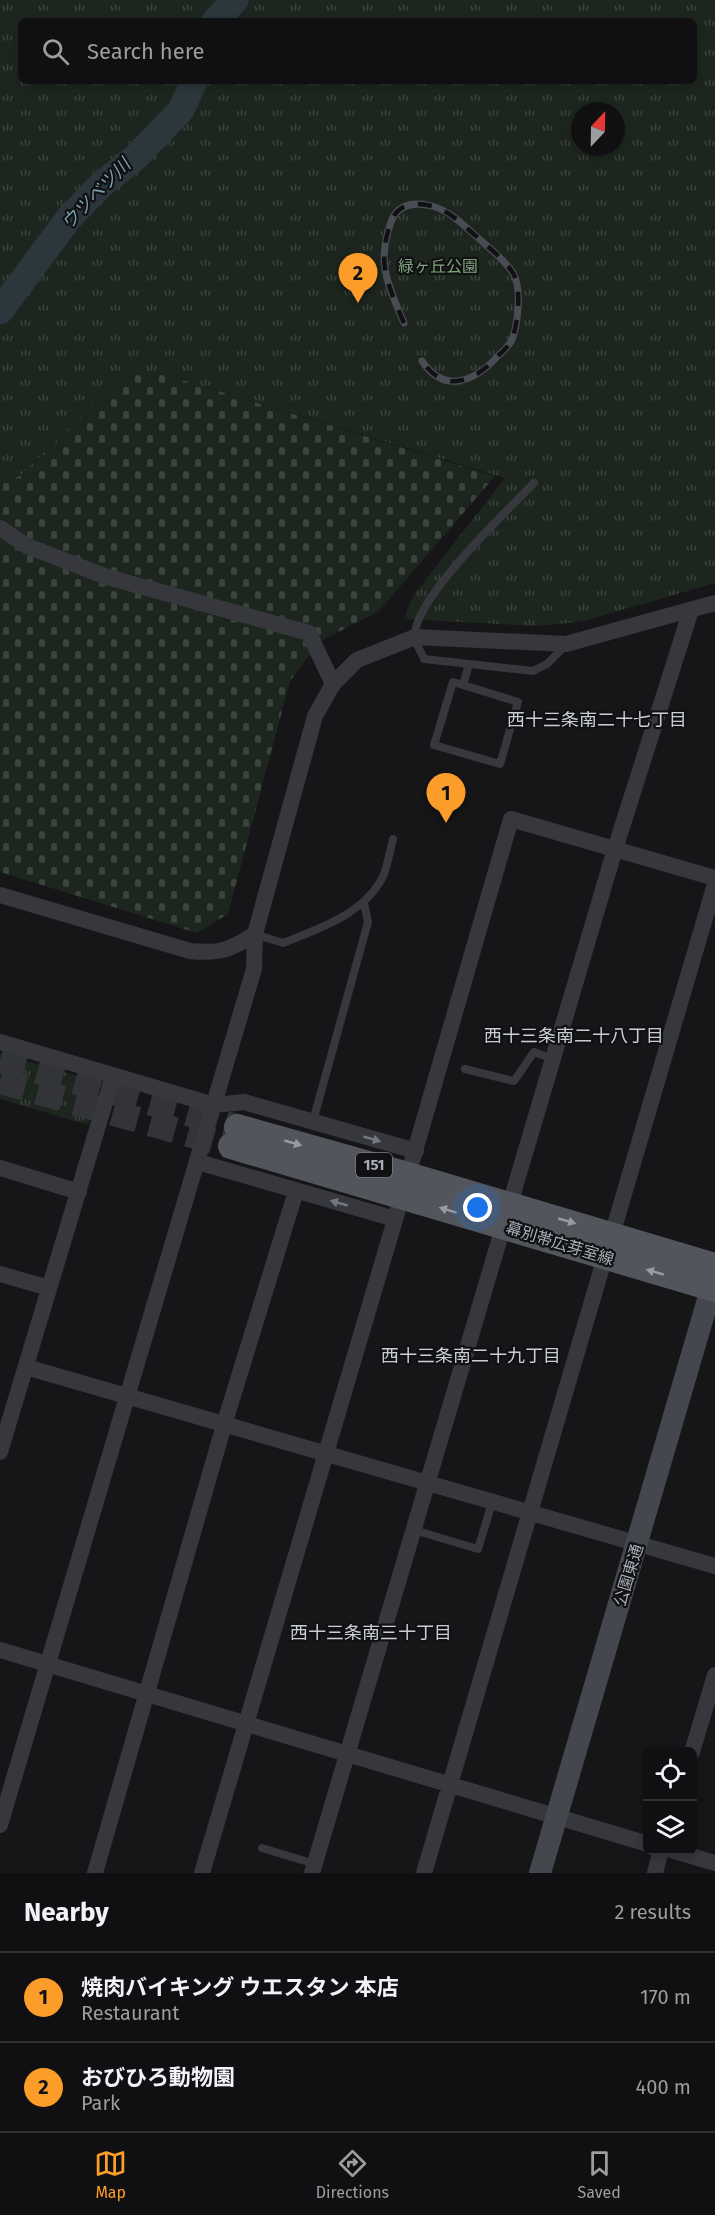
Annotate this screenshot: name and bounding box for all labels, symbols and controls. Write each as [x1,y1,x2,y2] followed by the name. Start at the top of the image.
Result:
[18,18,697,84] search box
[39,35,72,68] icon: search
[87,38,205,65] text: Search here
[571,102,625,156] north arrow
[57,153,137,234] water label: ウツベツ川
[338,254,378,303] pin: 2
[398,257,478,276] park label: 緑ヶ丘公園
[507,709,687,731] district label: 西十三条南二十七丁目
[426,774,466,823] pin: 1
[484,1025,664,1047] district label: 西十三条南二十八丁目
[363,1135,381,1144] one-way arrow
[284,1139,302,1148] one-way arrow
[356,1153,392,1177] road number: 151
[463,1193,492,1222] your location
[330,1198,348,1208] one-way arrow
[439,1205,457,1214] one-way arrow
[558,1217,576,1226] one-way arrow
[504,1218,616,1269] street label: 幕別帯広芽室線
[646,1267,664,1276] one-way arrow
[381,1345,561,1367] district label: 西十三条南二十九丁目
[610,1542,647,1609] street label: 公園東通
[290,1622,452,1644] district label: 西十三条南三十丁目
[643,1747,697,1855] map controls
[643,1747,697,1801] button: locate
[643,1801,697,1855] button: layers
[24,1897,109,1928] text: Nearby
[614,1900,691,1924] text: 2 results
[81,1974,399,2001] text: 焼肉バイキング ウエスタン 本店
[39,1985,48,2009] text: 1
[640,1985,691,2009] text: 170 m
[81,2001,179,2025] text: Restaurant
[81,2064,235,2091] text: おびひろ動物園
[38,2075,49,2099] text: 2
[636,2075,691,2099] text: 400 m
[81,2091,120,2115] text: Park
[94,2147,127,2202] tab: Map
[316,2147,389,2202] tab: Directions
[577,2147,621,2202] tab: Saved

